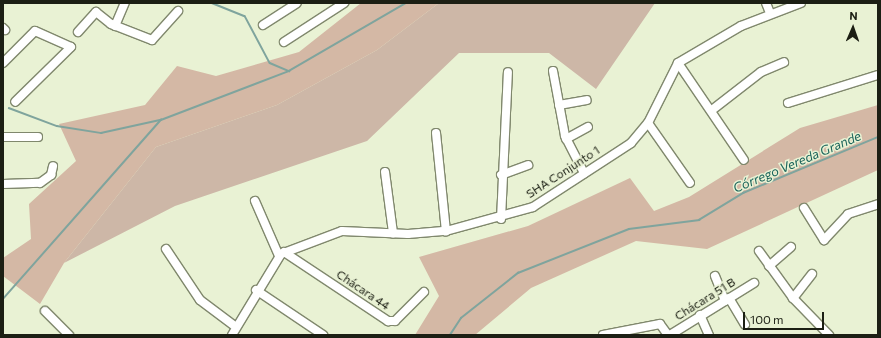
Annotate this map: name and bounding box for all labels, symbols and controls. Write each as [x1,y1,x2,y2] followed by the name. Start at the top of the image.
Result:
[833,8,873,48] north arrow
[849,9,858,22] text: N
[731,128,863,196] water label: Córrego Vereda Grande
[523,143,603,201] street label: SHA Conjunto 1
[334,267,392,313] street label: Chácara 44
[672,275,738,323] street label: Chácara 51 B
[745,304,826,330] scale bar
[750,312,784,326] text: 100 m

